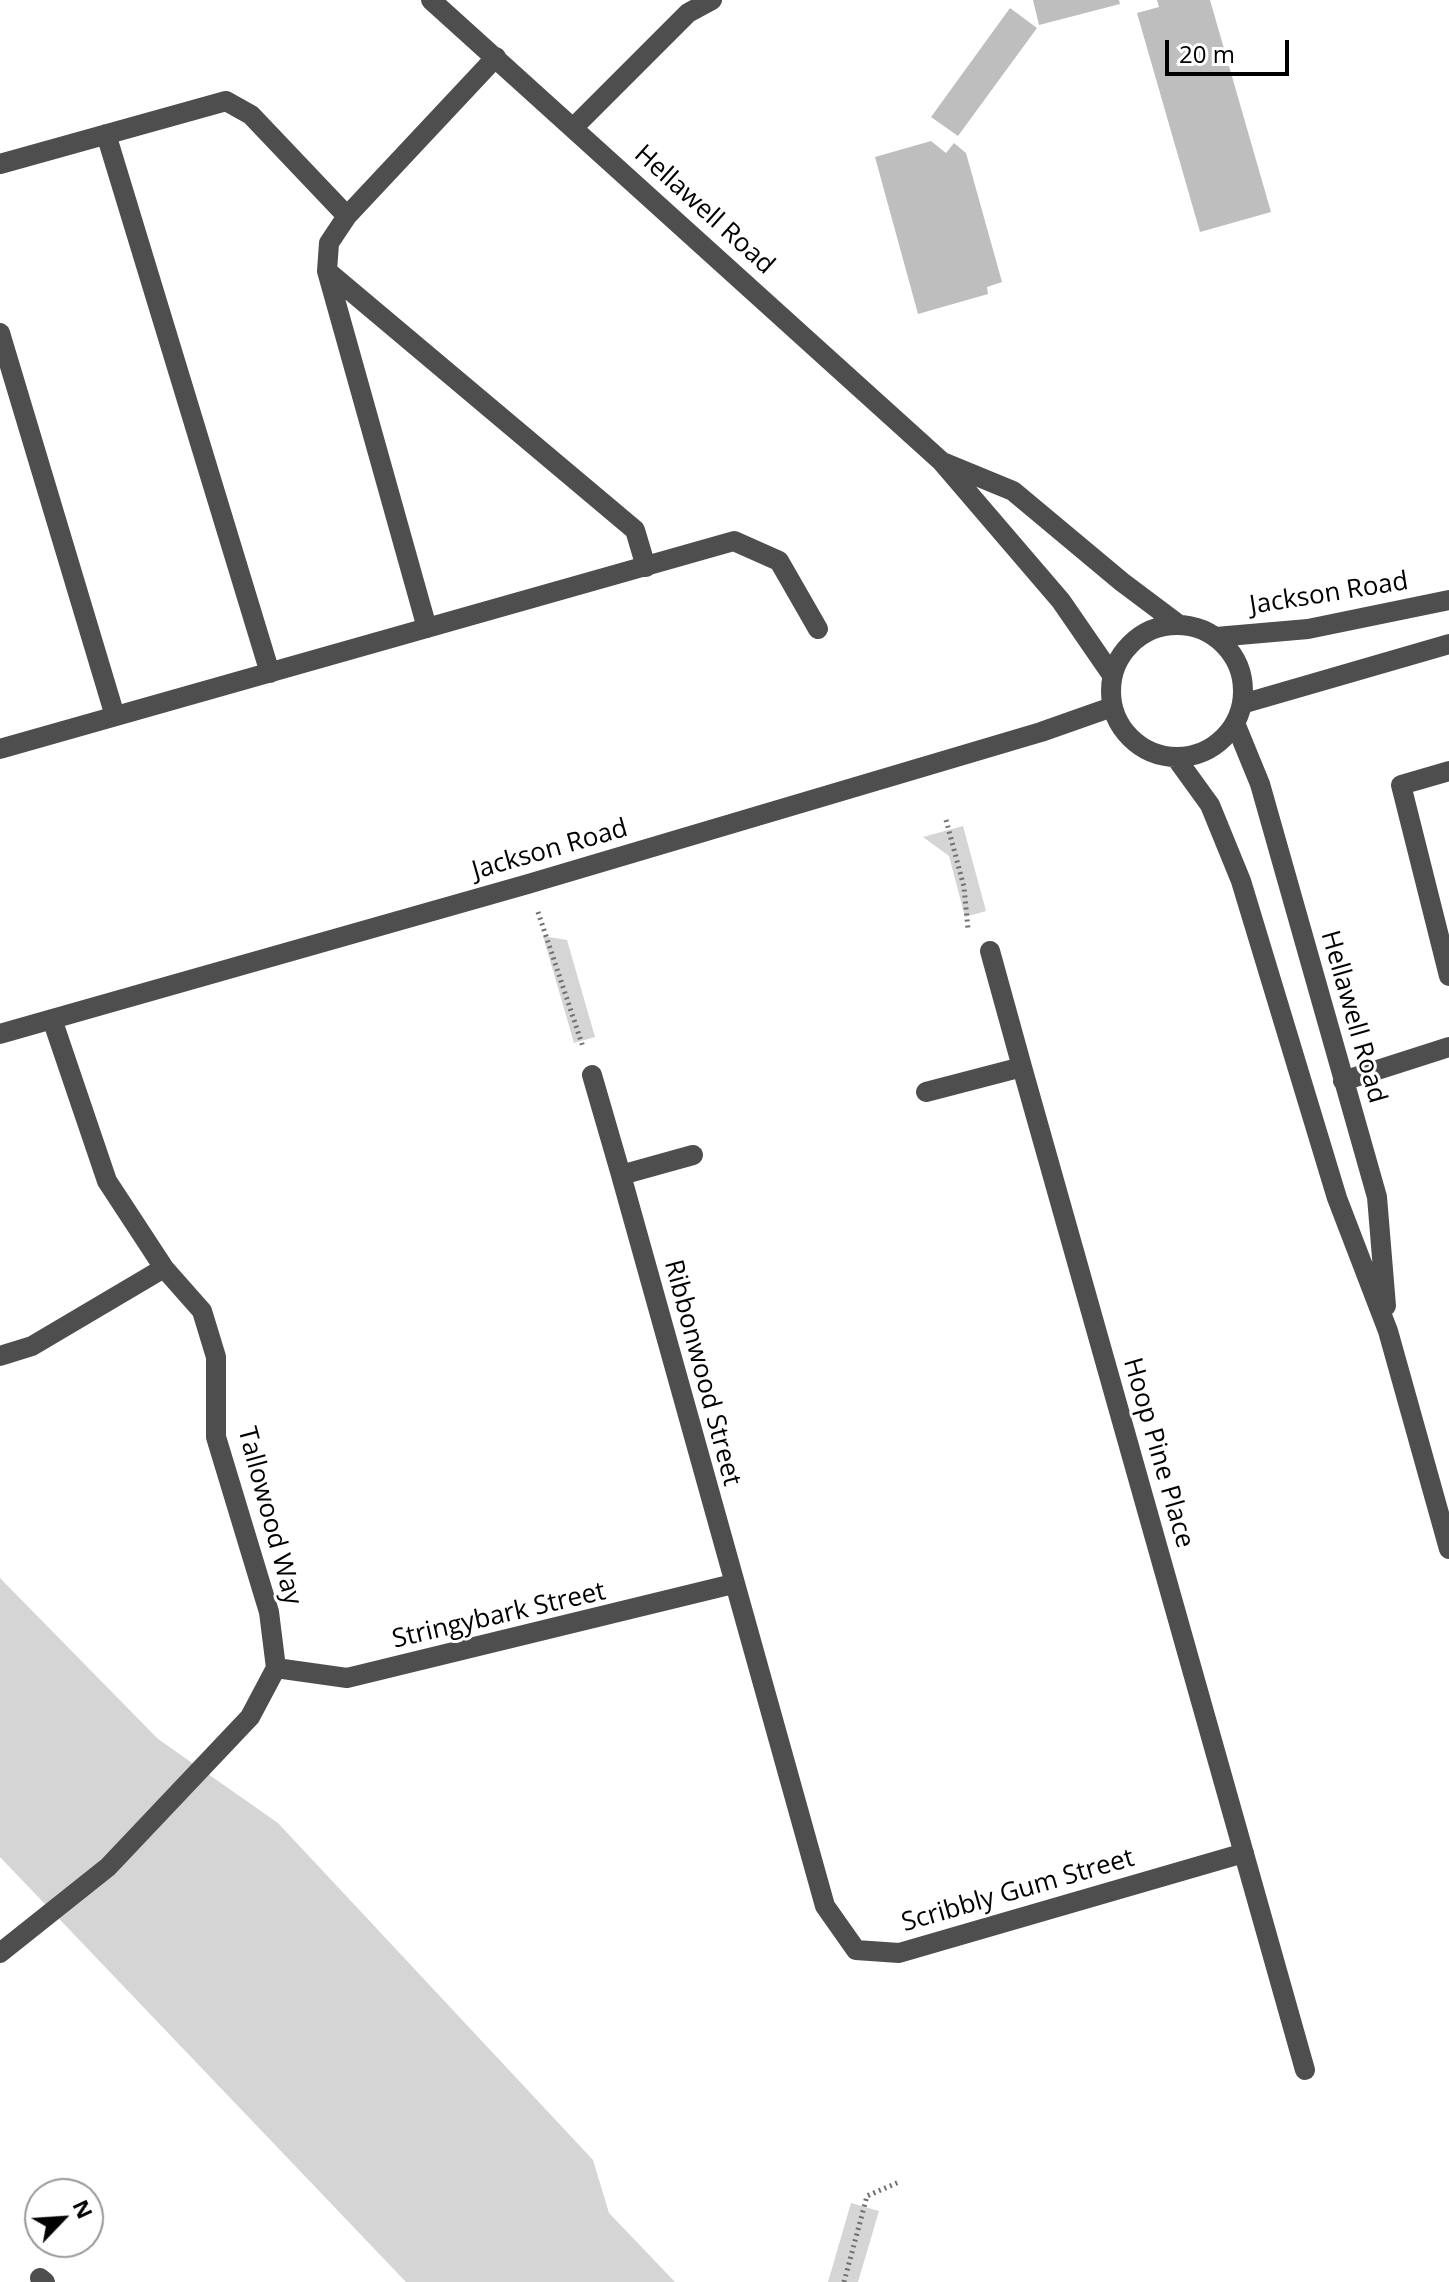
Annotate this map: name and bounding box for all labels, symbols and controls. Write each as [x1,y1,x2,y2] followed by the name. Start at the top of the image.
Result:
[1169,24,1293,74] scale bar
[1179,37,1235,70] text: 20 m
[627,139,781,281] street label: Hellawell Road
[1247,566,1411,622] street label: Jackson Road
[469,813,631,887] street label: Jackson Road
[1313,927,1393,1107] street label: Hellawell Road
[657,1257,747,1489] street label: Ribbonwood Street
[1116,1354,1200,1552] street label: Hoop Pine Place
[230,1424,308,1608] street label: Tallowood Way
[389,1576,609,1656] street label: Stringybark Street
[898,1843,1138,1939] street label: Scribbly Gum Street
[24,2178,104,2258] north arrow
[67,2194,101,2223] text: N

